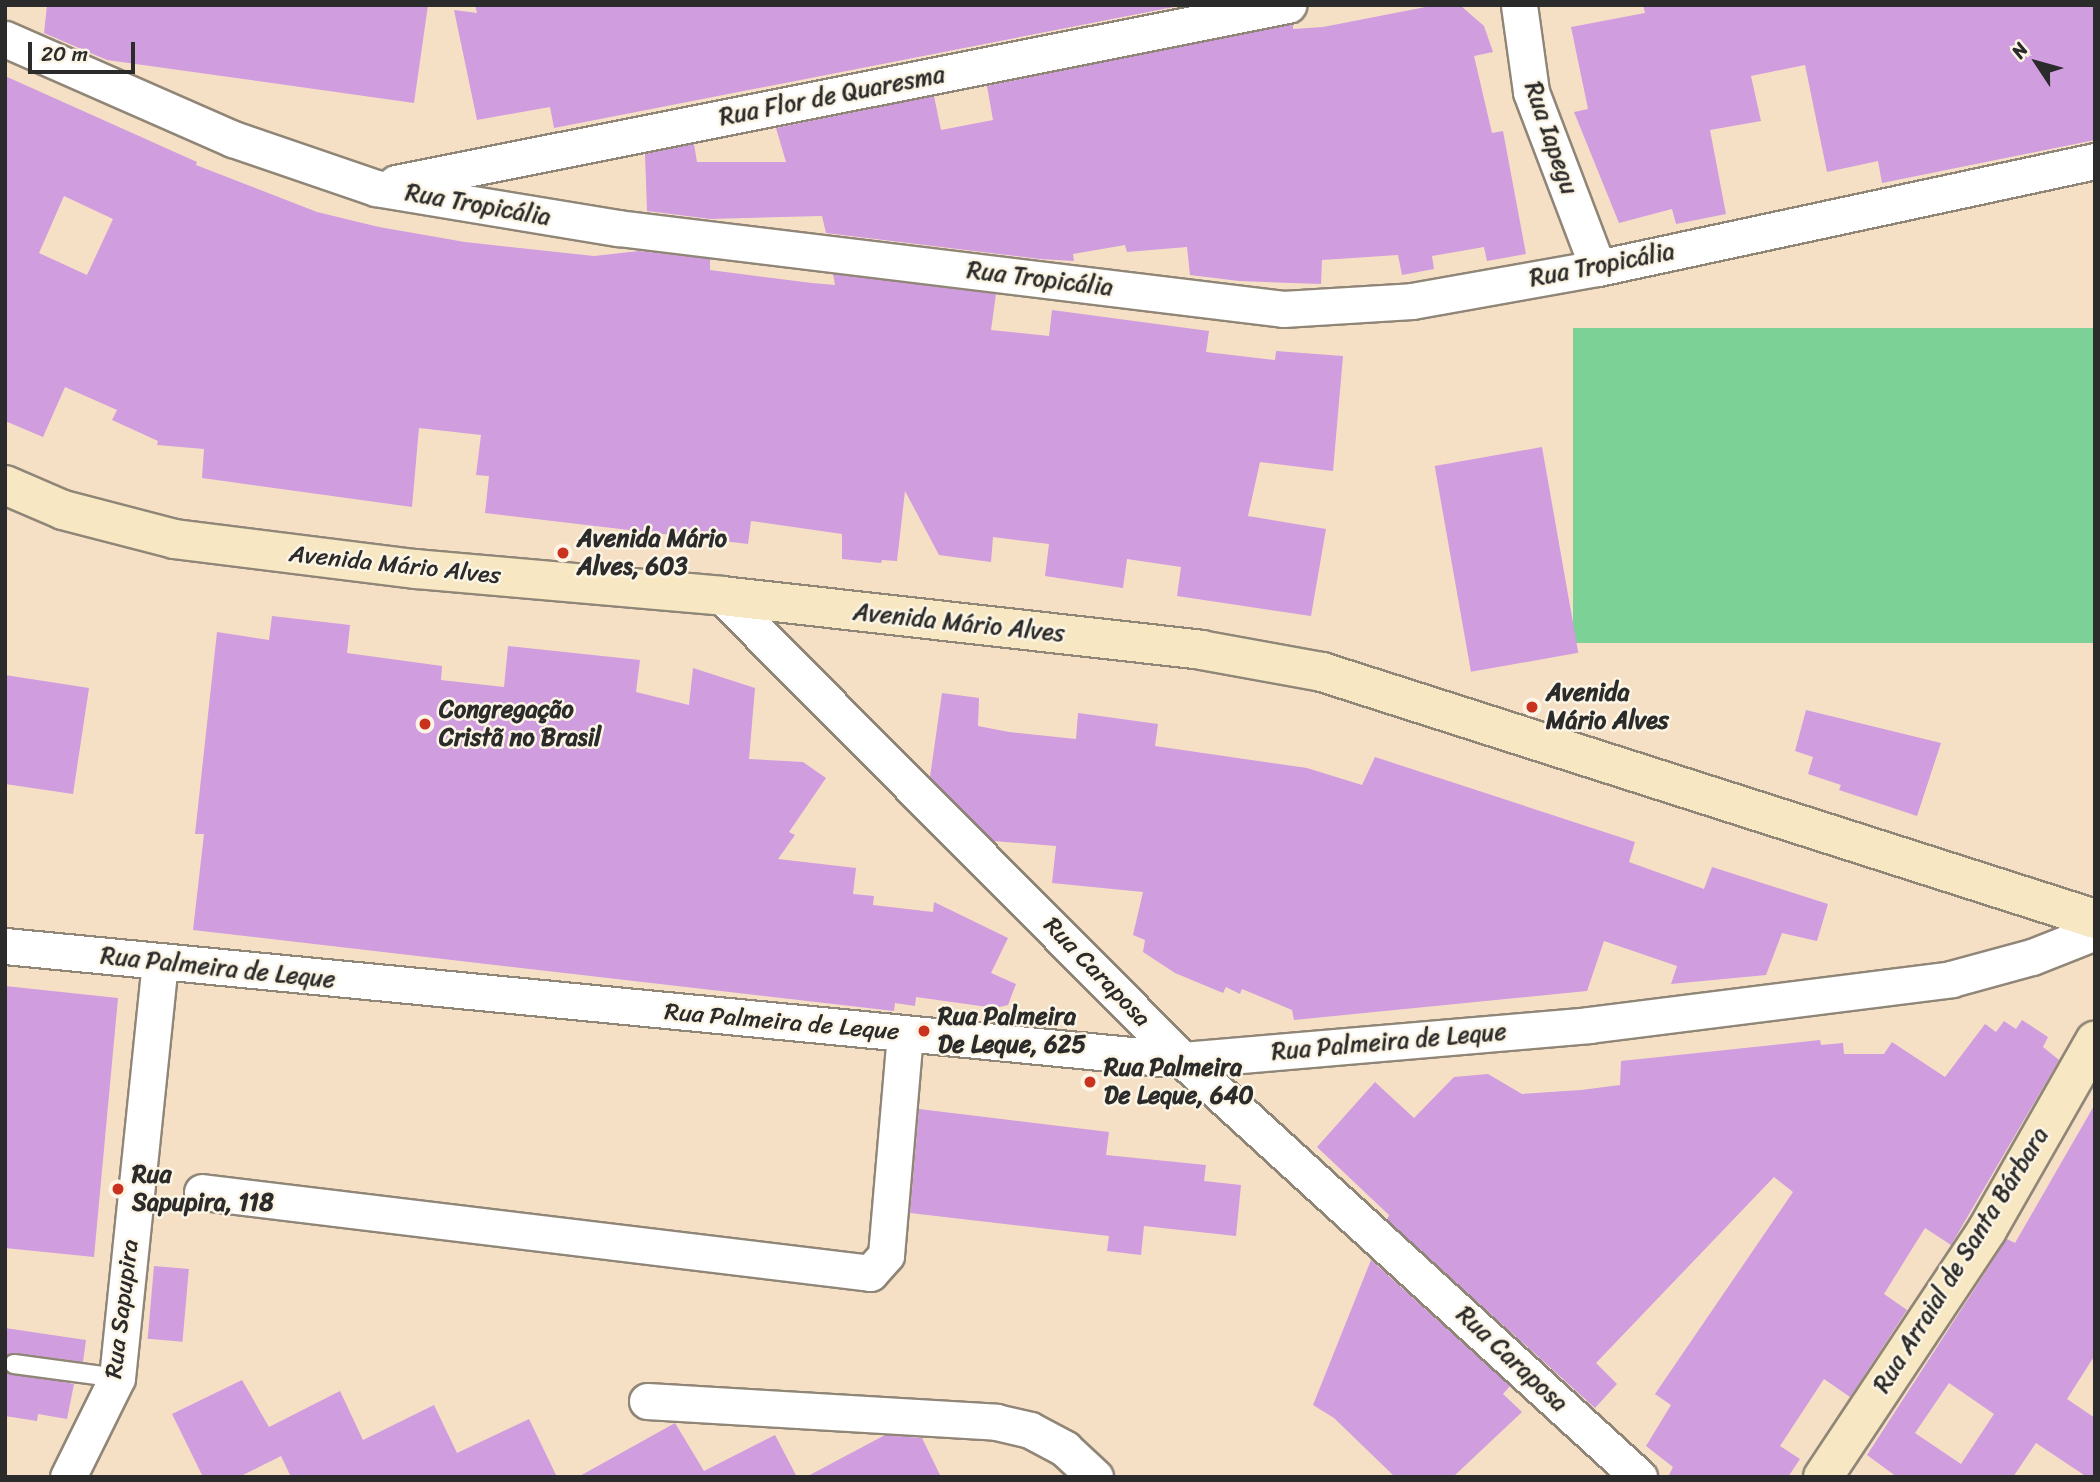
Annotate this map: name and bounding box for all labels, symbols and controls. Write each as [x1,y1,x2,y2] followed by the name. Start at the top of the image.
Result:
[32,28,138,72] scale bar
[2002,28,2072,98] north arrow
[41,35,88,73] text: 20 m
[2002,35,2037,65] text: N
[717,60,947,132] street label: Rua Flor de Quaresma
[1518,78,1584,198] street label: Rua Iapegu
[403,178,553,232] street label: Rua Tropicália
[1527,237,1677,293] street label: Rua Tropicália
[965,256,1115,302] street label: Rua Tropicália
[577,525,727,581] place label: Avenida Mário Alves, 603
[288,540,502,590] street label: Avenida Mário Alves
[555,545,571,561] marker: Avenida Mário Alves, 603
[852,598,1066,648] street label: Avenida Mário Alves
[1546,679,1668,735] place label: Avenida Mário Alves
[439,696,602,752] place label: Congregação Cristã no Brasil
[1524,699,1540,715] marker: Avenida Mário Alves
[417,716,433,732] marker: Congregação Cristã no Brasil
[1038,911,1156,1033] street label: Rua Caraposa
[99,941,337,995] street label: Rua Palmeira de Leque
[663,997,901,1047] street label: Rua Palmeira de Leque
[938,1003,1085,1059] place label: Rua Palmeira De Leque, 625
[1270,1017,1508,1067] street label: Rua Palmeira de Leque
[916,1023,932,1039] marker: Rua Palmeira De Leque, 625
[1104,1054,1253,1110] place label: Rua Palmeira De Leque, 640
[1082,1074,1098,1090] marker: Rua Palmeira De Leque, 640
[1867,1121,2055,1399] street label: Rua Arraial de Santa Bárbara
[132,1161,274,1217] place label: Rua Sapupira, 118
[110,1181,126,1197] marker: Rua Sapupira, 118
[99,1238,145,1380] street label: Rua Sapupira
[1451,1300,1573,1418] street label: Rua Caraposa

